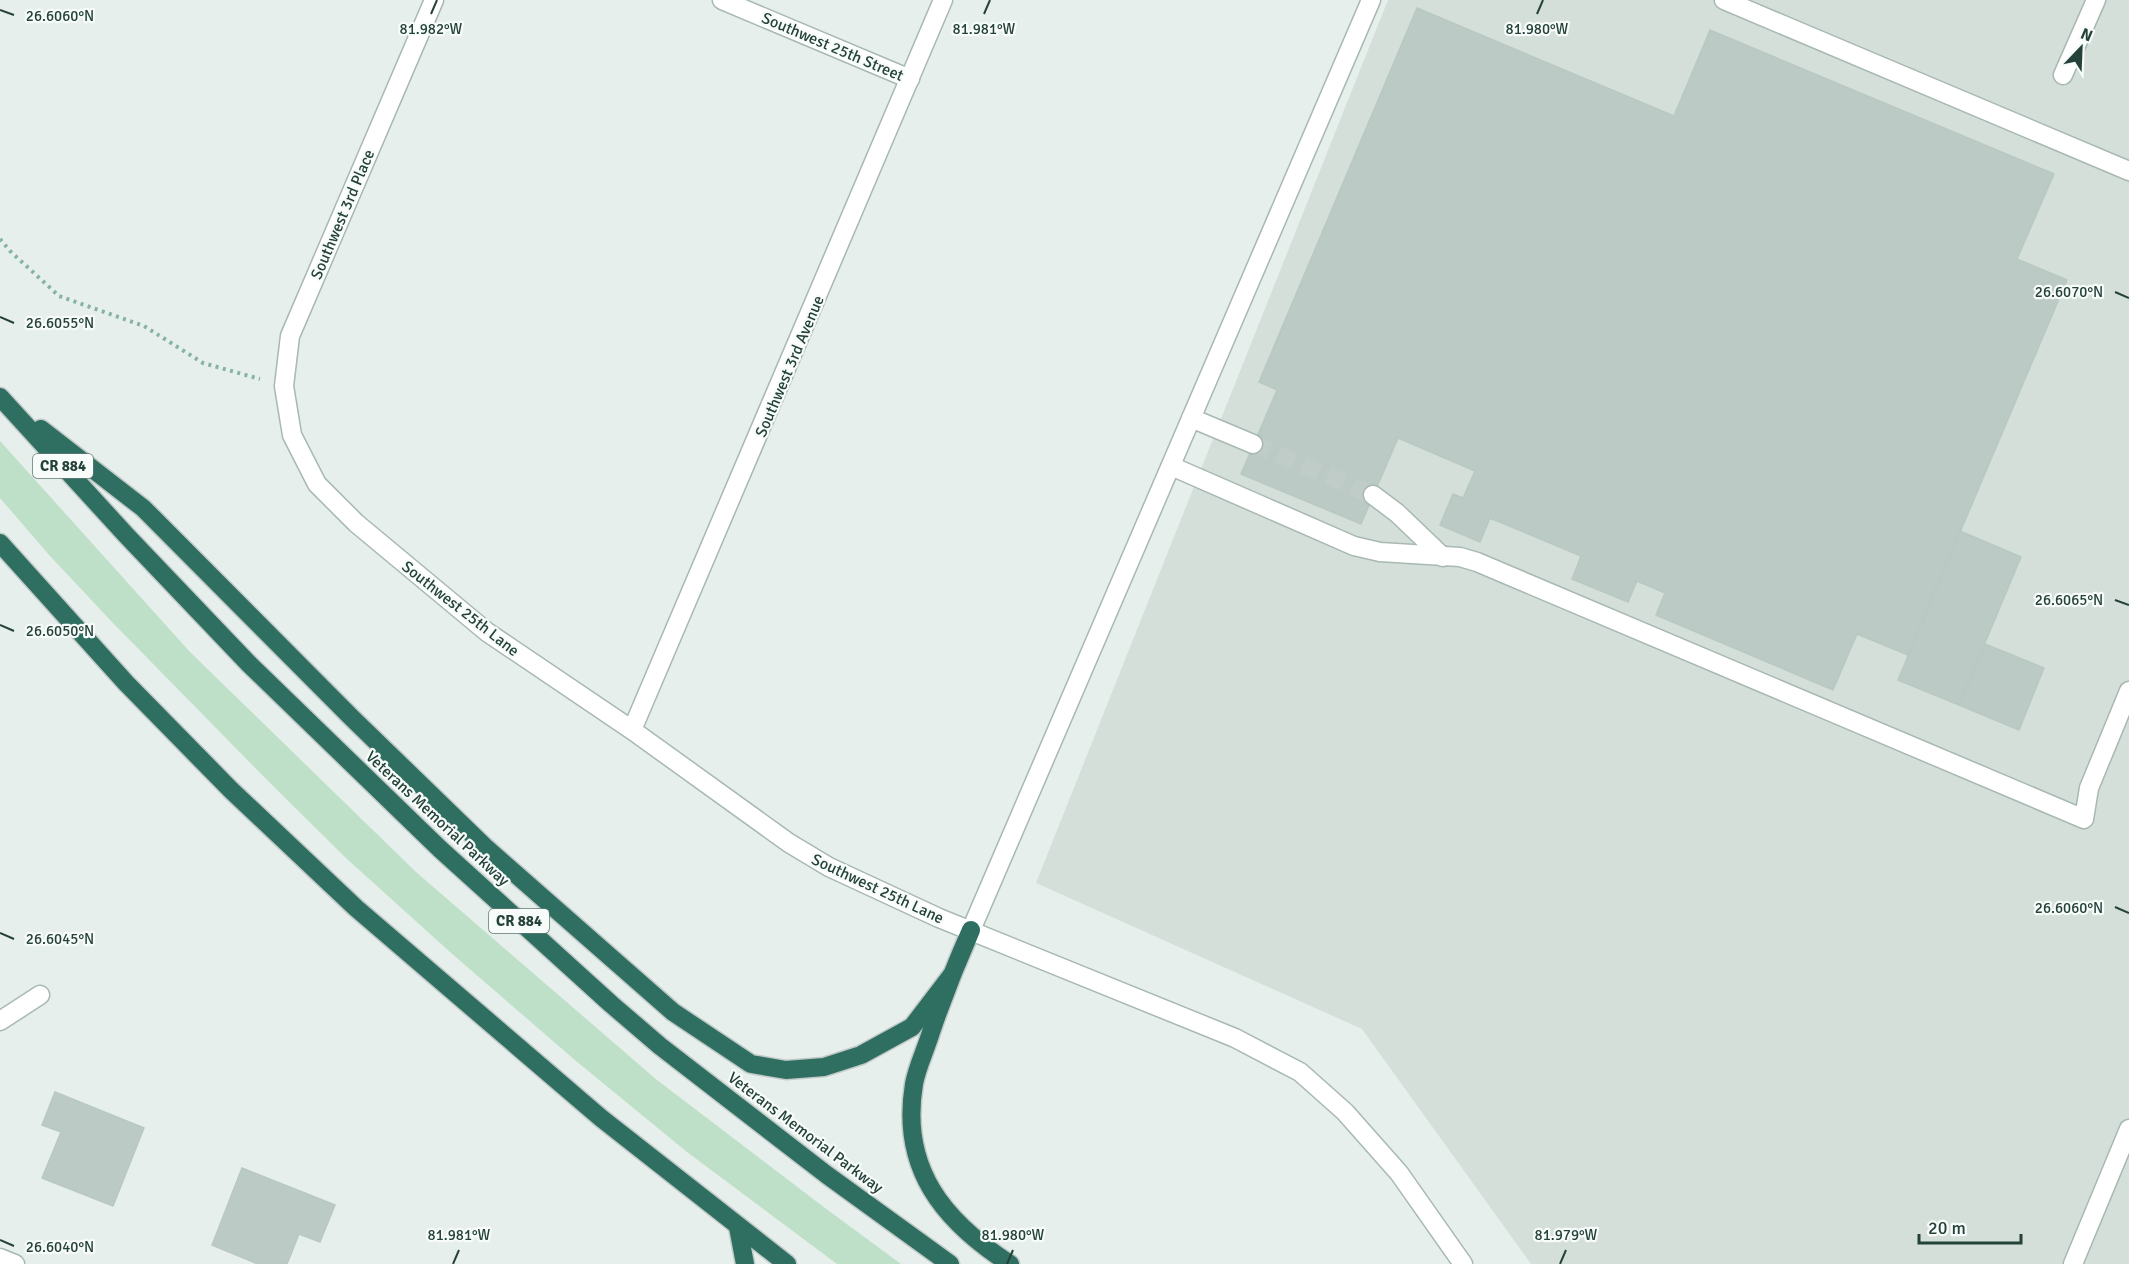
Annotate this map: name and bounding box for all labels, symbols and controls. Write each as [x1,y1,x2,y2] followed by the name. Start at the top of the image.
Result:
[26,7,94,25] text: 26.6060°N
[759,8,907,86] street label: Southwest 25th Street
[2051,18,2111,78] north arrow
[400,20,463,38] text: 81.982°W
[953,20,1016,38] text: 81.981°W
[1506,20,1569,38] text: 81.980°W
[2077,24,2096,46] text: N
[307,146,379,282] street label: Southwest 3rd Place
[2035,283,2103,301] text: 26.6070°N
[751,293,829,440] street label: Southwest 3rd Avenue
[26,314,94,332] text: 26.6055°N
[33,454,93,478] road number: CR 884
[398,557,523,661] street label: Southwest 25th Lane
[2035,591,2103,609] text: 26.6065°N
[26,622,94,640] text: 26.6050°N
[361,747,514,891] street label: Veterans Memorial Parkway
[808,849,947,928] street label: Southwest 25th Lane
[2035,899,2103,917] text: 26.6060°N
[489,909,549,933] road number: CR 884
[26,930,94,948] text: 26.6045°N
[724,1068,887,1198] street label: Veterans Memorial Parkway
[1919,1207,2021,1245] scale bar
[1928,1217,1966,1239] text: 20 m
[428,1226,491,1244] text: 81.981°W
[982,1226,1045,1244] text: 81.980°W
[1535,1226,1598,1244] text: 81.979°W
[26,1238,94,1256] text: 26.6040°N

